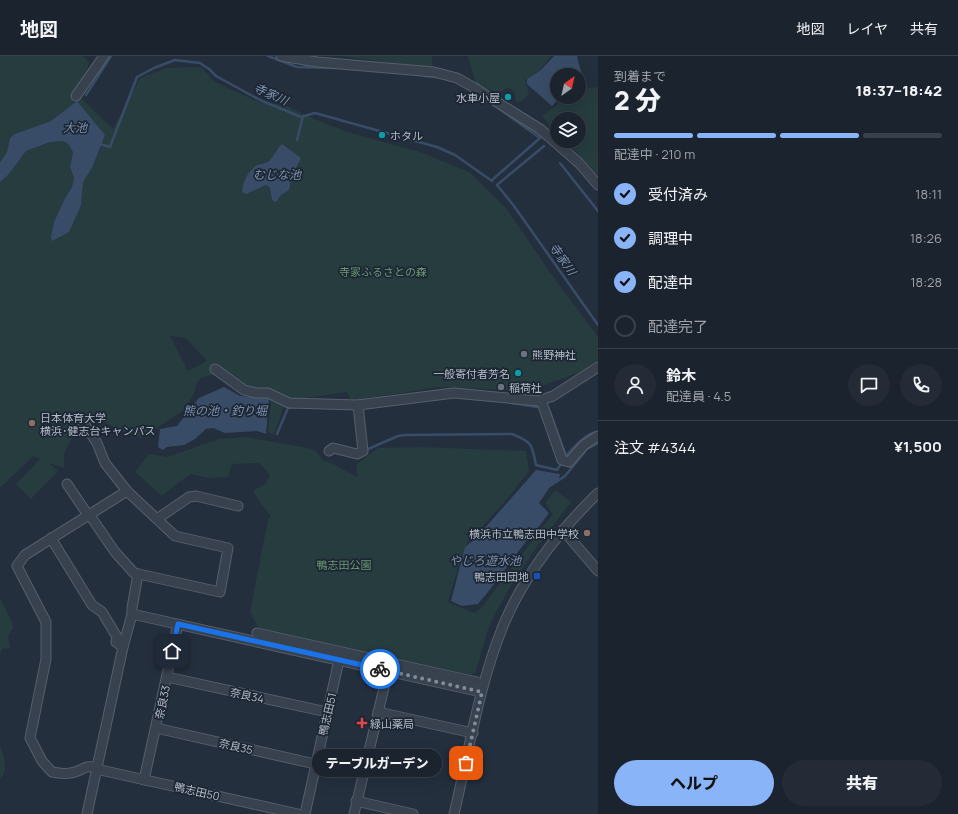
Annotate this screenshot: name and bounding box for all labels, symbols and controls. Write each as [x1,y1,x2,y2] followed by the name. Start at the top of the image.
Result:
[20,16,58,42] text: 地図
[796,19,824,38] text: 地図
[846,19,888,38] text: レイヤ
[910,19,938,38] text: 共有
[614,67,666,85] text: 到着まで
[550,68,586,104] north arrow
[550,68,586,148] map controls
[251,79,293,110] water label: 寺家川
[856,80,942,101] text: 18:37–18:42
[614,82,661,118] text: 2 分
[456,90,500,105] place label: 水車小屋
[503,92,513,102] marker: 水車小屋
[550,112,586,148] button: layers
[63,119,88,136] water label: 大池
[390,128,423,143] place label: ホタル
[377,130,387,140] marker: ホタル
[614,145,695,163] text: 配達中 · 210 m
[253,166,302,183] water label: むじな池
[614,183,636,205] icon: check
[648,184,708,205] text: 受付済み
[915,185,942,203] text: 18:11
[614,227,636,249] icon: check
[648,228,693,249] text: 調理中
[910,229,942,247] text: 18:26
[546,239,581,280] water label: 寺家川
[339,264,427,279] park label: 寺家ふるさとの森
[614,271,636,293] icon: check
[648,272,693,293] text: 配達中
[911,273,942,291] text: 18:28
[648,316,708,337] text: 配達完了
[532,347,576,362] place label: 熊野神社
[519,349,529,359] marker: 熊野神社
[614,364,656,406] button: person
[848,364,890,406] button: chat
[900,364,942,406] button: phone
[666,365,696,386] text: 鈴木
[433,366,510,381] place label: 一般寄付者芳名
[513,368,523,378] marker: 一般寄付者芳名
[509,380,542,395] place label: 稲荷社
[496,382,506,392] marker: 稲荷社
[666,387,731,405] text: 配達員 · 4.5
[183,402,269,419] water label: 熊の池・釣り堀
[40,410,156,438] place label: 日本体育大学 横浜･健志台キャンパス
[27,418,37,428] marker: 日本体育大学 横浜･健志台キャンパス
[894,436,942,457] text: ¥1,500
[614,437,696,458] text: 注文 #4344
[469,526,579,541] place label: 横浜市立鴨志田中学校
[582,528,592,538] marker: 横浜市立鴨志田中学校
[449,552,522,569] water label: やじろ遊水池
[317,557,372,572] park label: 鴨志田公園
[474,569,529,584] place label: 鴨志田団地
[532,571,542,581] marker: 鴨志田団地
[155,634,189,668] pin
[161,640,183,662] icon: home
[360,649,400,689] courier
[369,658,391,680] icon: bike
[151,684,173,720] street label: 奈良33
[229,684,265,706] street label: 奈良34
[315,691,339,737] street label: 鴨志田51
[370,716,414,731] place label: 緑山薬局
[357,718,367,728] marker: 緑山薬局
[218,735,254,757] street label: 奈良35
[449,746,483,780] pin
[312,749,442,777] callout: テーブルガーデン
[455,752,477,774] icon: bag
[326,754,428,772] text: テーブルガーデン
[614,760,774,806] button: ヘルプ
[782,760,942,806] button: 共有
[173,779,221,803] street label: 鴨志田50

